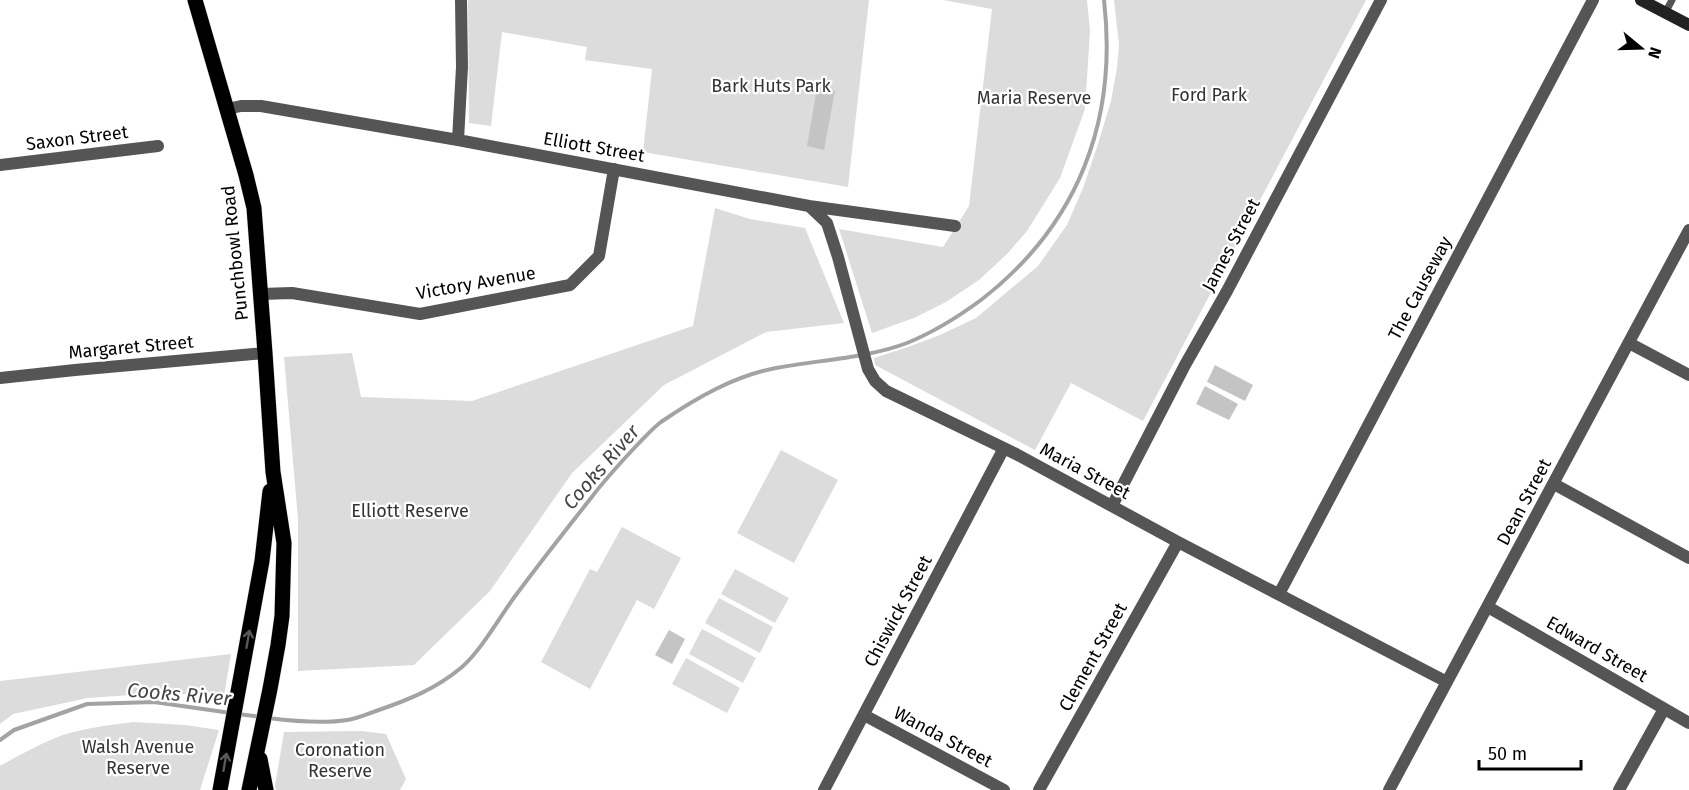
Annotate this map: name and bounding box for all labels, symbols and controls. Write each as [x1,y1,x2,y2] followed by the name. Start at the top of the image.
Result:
[1611,18,1671,78] north arrow
[1644,45,1665,61] text: N
[711,75,832,97] park label: Bark Huts Park
[1171,84,1248,106] park label: Ford Park
[977,87,1091,109] park label: Maria Reserve
[25,121,130,155] street label: Saxon Street
[542,127,647,167] street label: Elliott Street
[217,184,253,322] street label: Punchbowl Road
[1197,194,1265,295] street label: James Street
[1384,232,1457,343] street label: The Causeway
[415,262,537,304] street label: Victory Avenue
[67,331,195,363] street label: Margaret Street
[558,419,645,514] water label: Cooks River
[1036,438,1134,504] street label: Maria Street
[1492,454,1556,549] street label: Dean Street
[351,500,469,522] park label: Elliott Reserve
[859,551,937,671] street label: Chiswick Street
[1054,598,1132,715] street label: Clement Street
[1542,611,1652,687] street label: Edward Street
[243,629,254,649] one-way arrow
[126,678,233,711] water label: Cooks River
[890,702,997,772] street label: Wanda Street
[1479,733,1581,771] scale bar
[82,736,194,779] park label: Walsh Avenue Reserve
[295,739,385,782] park label: Coronation Reserve
[1488,743,1527,765] text: 50 m
[220,753,231,772] one-way arrow

